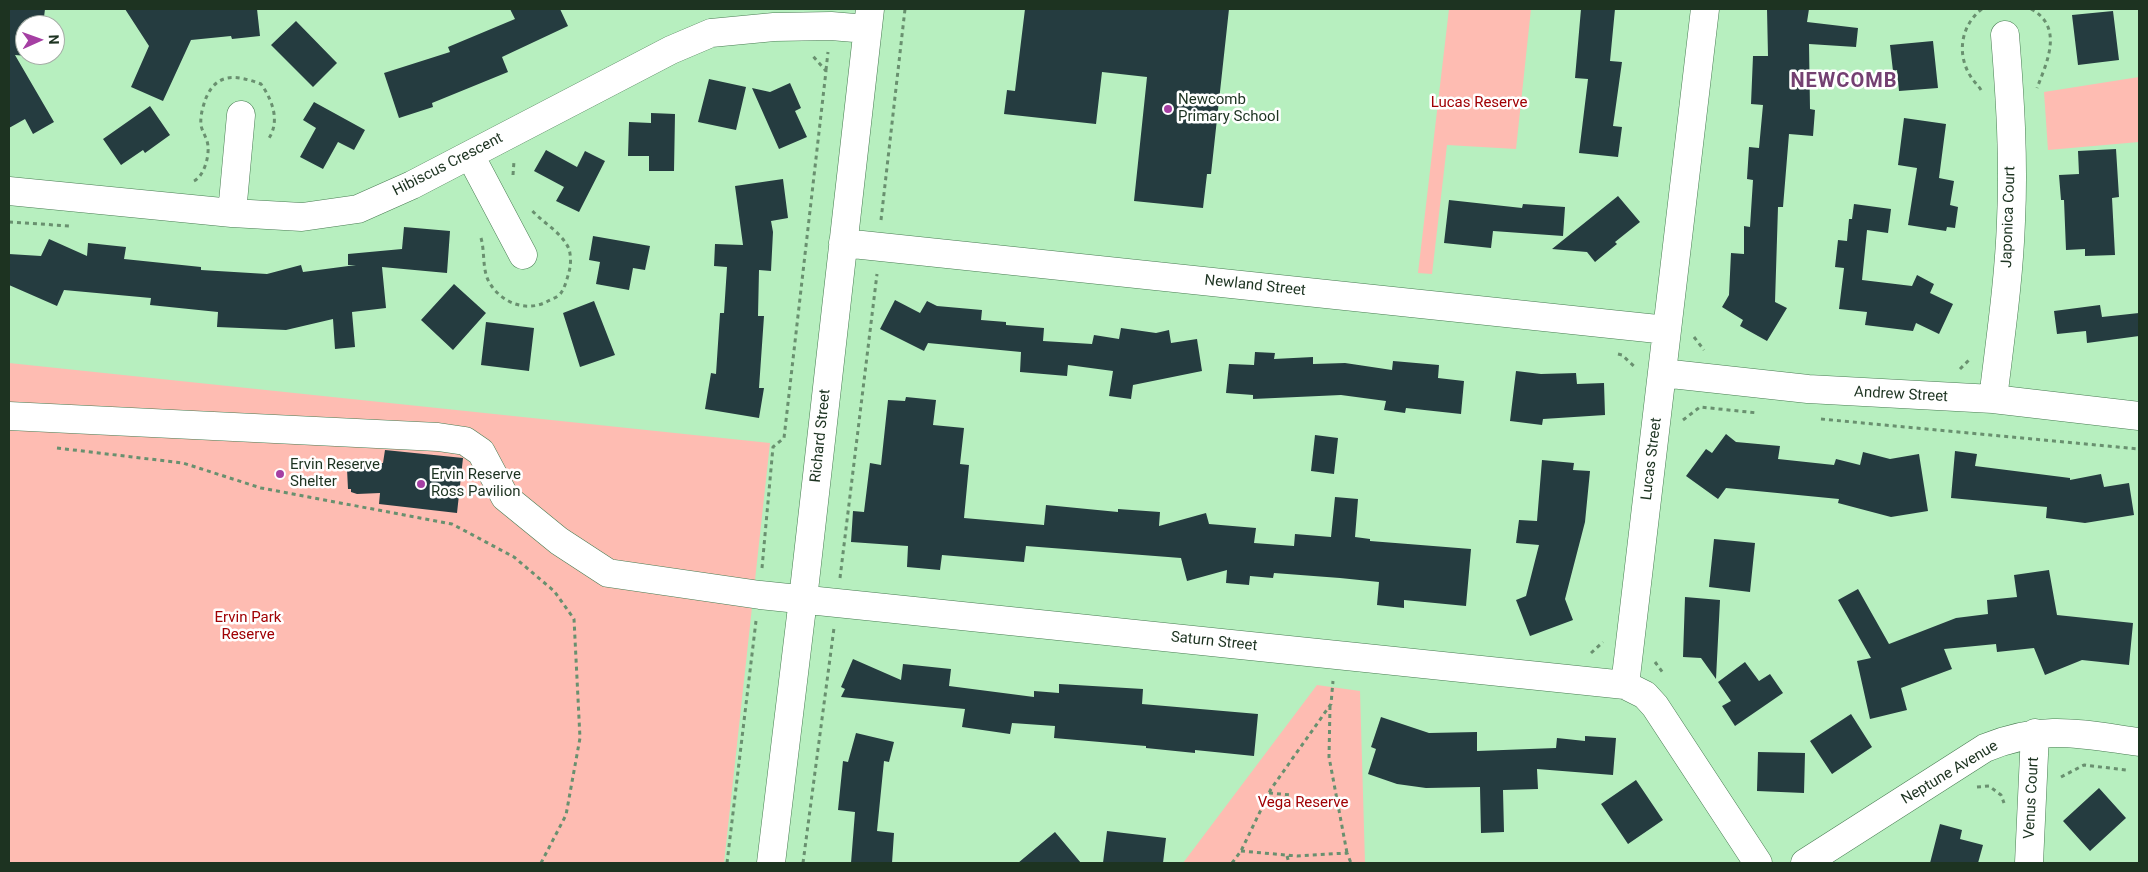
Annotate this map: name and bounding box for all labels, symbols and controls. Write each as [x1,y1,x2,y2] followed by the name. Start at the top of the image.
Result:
[15,15,65,65] north arrow
[46,34,62,45] text: N
[1790,70,1898,94] district label: NEWCOMB
[1178,91,1279,126] place label: Newcomb Primary School
[1431,94,1527,112] park label: Lucas Reserve
[1162,103,1174,115] marker: Newcomb Primary School
[390,129,506,201] street label: Hibiscus Crescent
[1998,166,2020,268] street label: Japonica Court
[1203,272,1307,300] street label: Newland Street
[1854,384,1948,406] street label: Andrew Street
[807,388,835,484] street label: Richard Street
[1638,417,1666,501] street label: Lucas Street
[290,456,380,491] place label: Ervin Reserve Shelter
[431,466,521,501] place label: Ervin Reserve Ross Pavilion
[274,468,286,480] marker: Ervin Reserve Shelter
[415,478,427,490] marker: Ervin Reserve Ross Pavilion
[215,609,281,644] park label: Ervin Park Reserve
[1170,629,1258,655] street label: Saturn Street
[1899,737,2001,809] street label: Neptune Avenue
[2021,757,2043,839] street label: Venus Court
[1258,794,1348,812] park label: Vega Reserve

